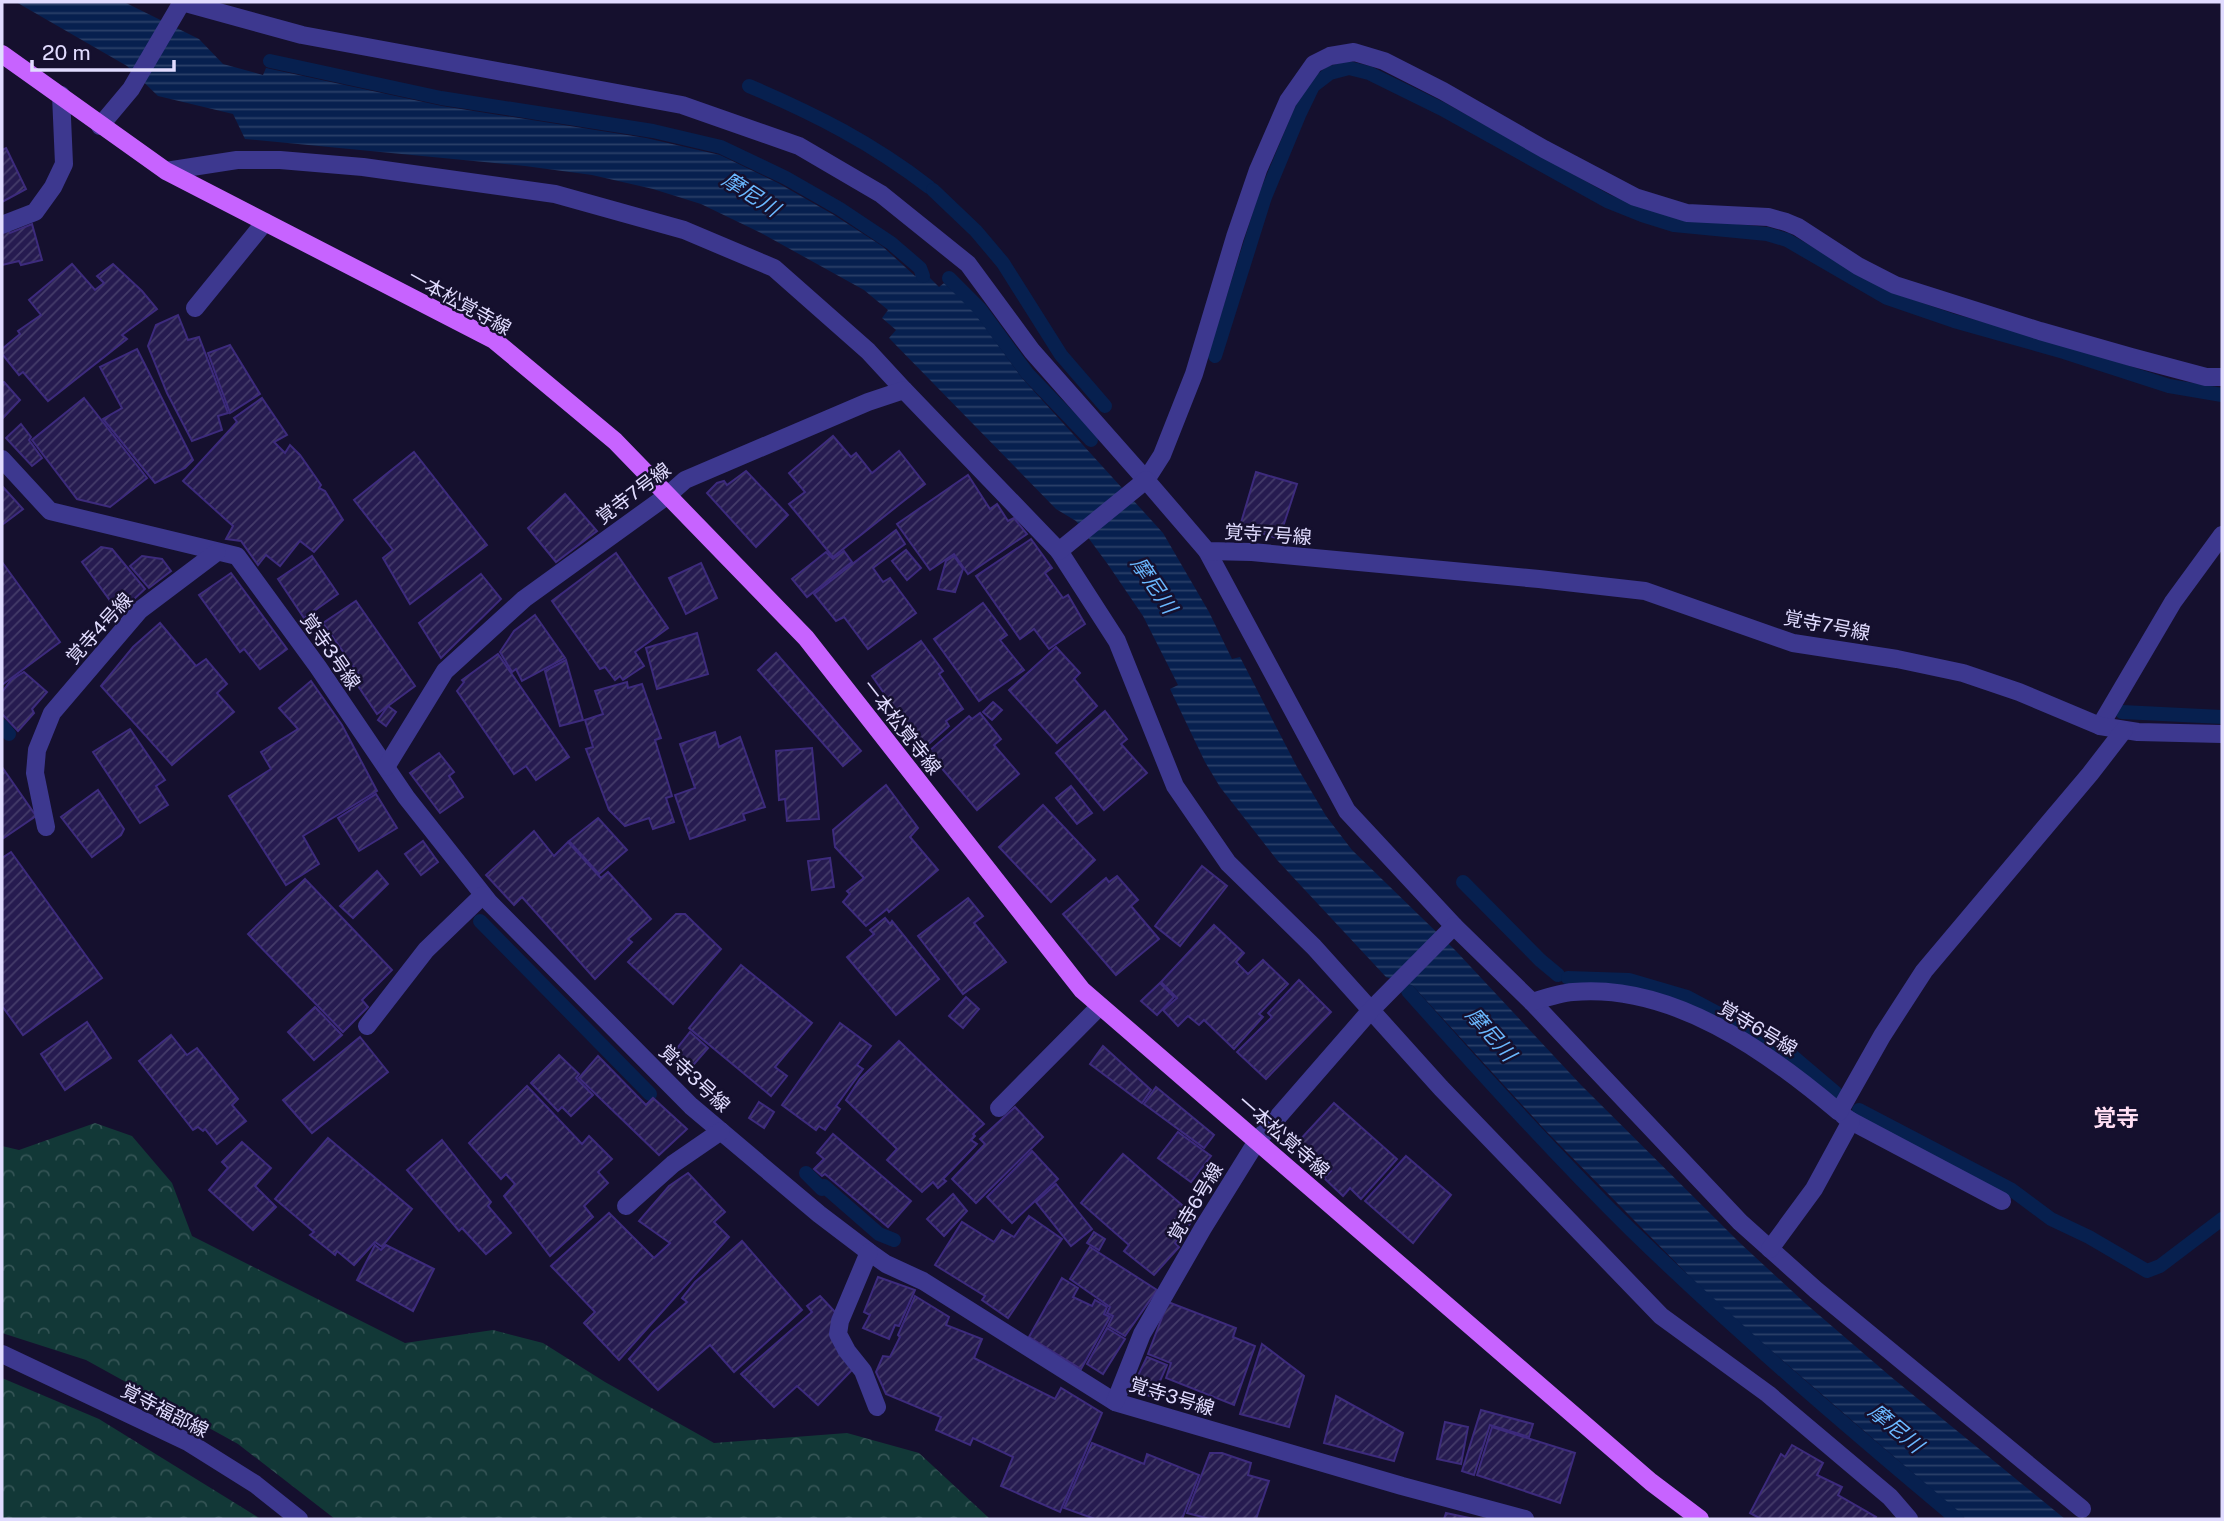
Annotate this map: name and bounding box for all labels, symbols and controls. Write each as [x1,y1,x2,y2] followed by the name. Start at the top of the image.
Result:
[32,28,173,72] scale bar
[42,40,91,65] text: 20 m
[718,166,786,223] water label: 摩尼川
[405,265,515,339] street label: 一本松覚寺線
[591,458,675,528] street label: 覚寺7号線
[1224,520,1312,548] street label: 覚寺7号線
[1126,552,1183,620] water label: 摩尼川
[61,588,137,668] street label: 覚寺4号線
[1782,606,1872,644] street label: 覚寺7号線
[297,609,365,693] street label: 覚寺3号線
[858,675,946,779] street label: 一本松覚寺線
[1715,996,1801,1060] street label: 覚寺6号線
[1461,1002,1522,1067] water label: 摩尼川
[655,1040,735,1116] street label: 覚寺3号線
[1234,1090,1334,1182] street label: 一本松覚寺線
[2093,1104,2139,1131] district label: 覚寺
[1163,1159,1227,1245] street label: 覚寺6号線
[1127,1373,1217,1419] street label: 覚寺3号線
[118,1379,212,1441] street label: 覚寺福部線
[1864,1398,1930,1459] water label: 摩尼川

